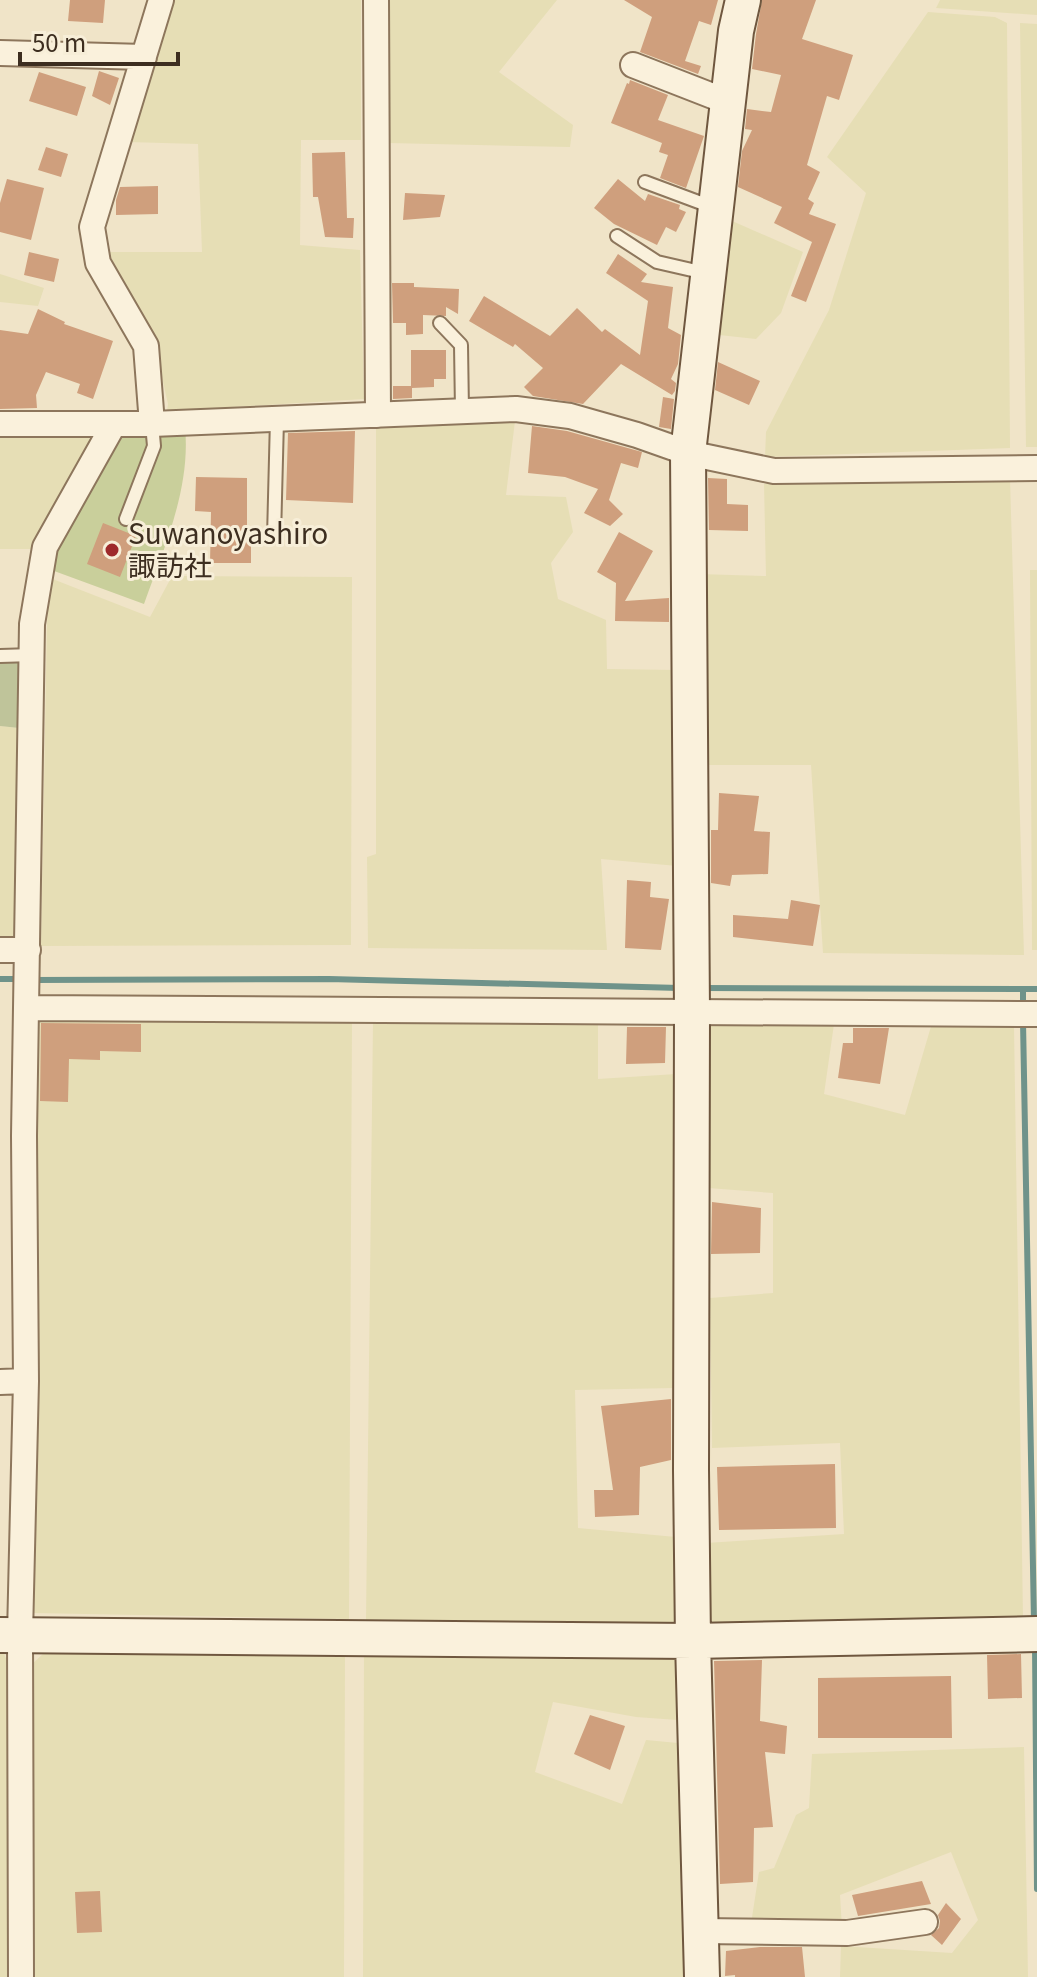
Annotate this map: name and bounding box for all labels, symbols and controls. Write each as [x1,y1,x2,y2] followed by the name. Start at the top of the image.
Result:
[20,16,178,66] scale bar
[32,24,86,59] text: 50 m
[128,512,328,584] place label: Suwanoyashiro 諏訪社
[103,541,121,559] marker: Suwanoyashiro 諏訪社

